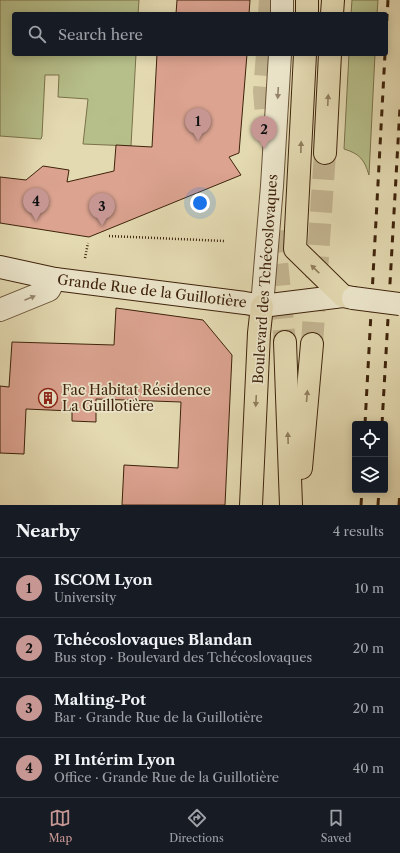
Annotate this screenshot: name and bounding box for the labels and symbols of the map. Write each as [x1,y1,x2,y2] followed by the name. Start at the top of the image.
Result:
[274,87,281,99] one-way arrow
[324,94,331,106] one-way arrow
[185,108,211,141] pin: 1
[251,116,277,149] pin: 2
[298,140,304,153] one-way arrow
[249,174,281,384] street label: Boulevard des Tchécoslovaques
[23,188,49,221] pin: 4
[89,193,115,226] pin: 3
[190,193,210,213] your location
[310,264,320,273] one-way arrow
[56,270,248,312] street label: Grande Rue de la Guillotière
[25,294,37,300] one-way arrow
[62,381,211,415] place label: Fac Habitat Résidence La Guillotière
[37,387,59,409] building icon: Fac Habitat Résidence La Guillotière
[304,390,311,402] one-way arrow
[253,395,259,408] one-way arrow
[285,431,291,444] one-way arrow

